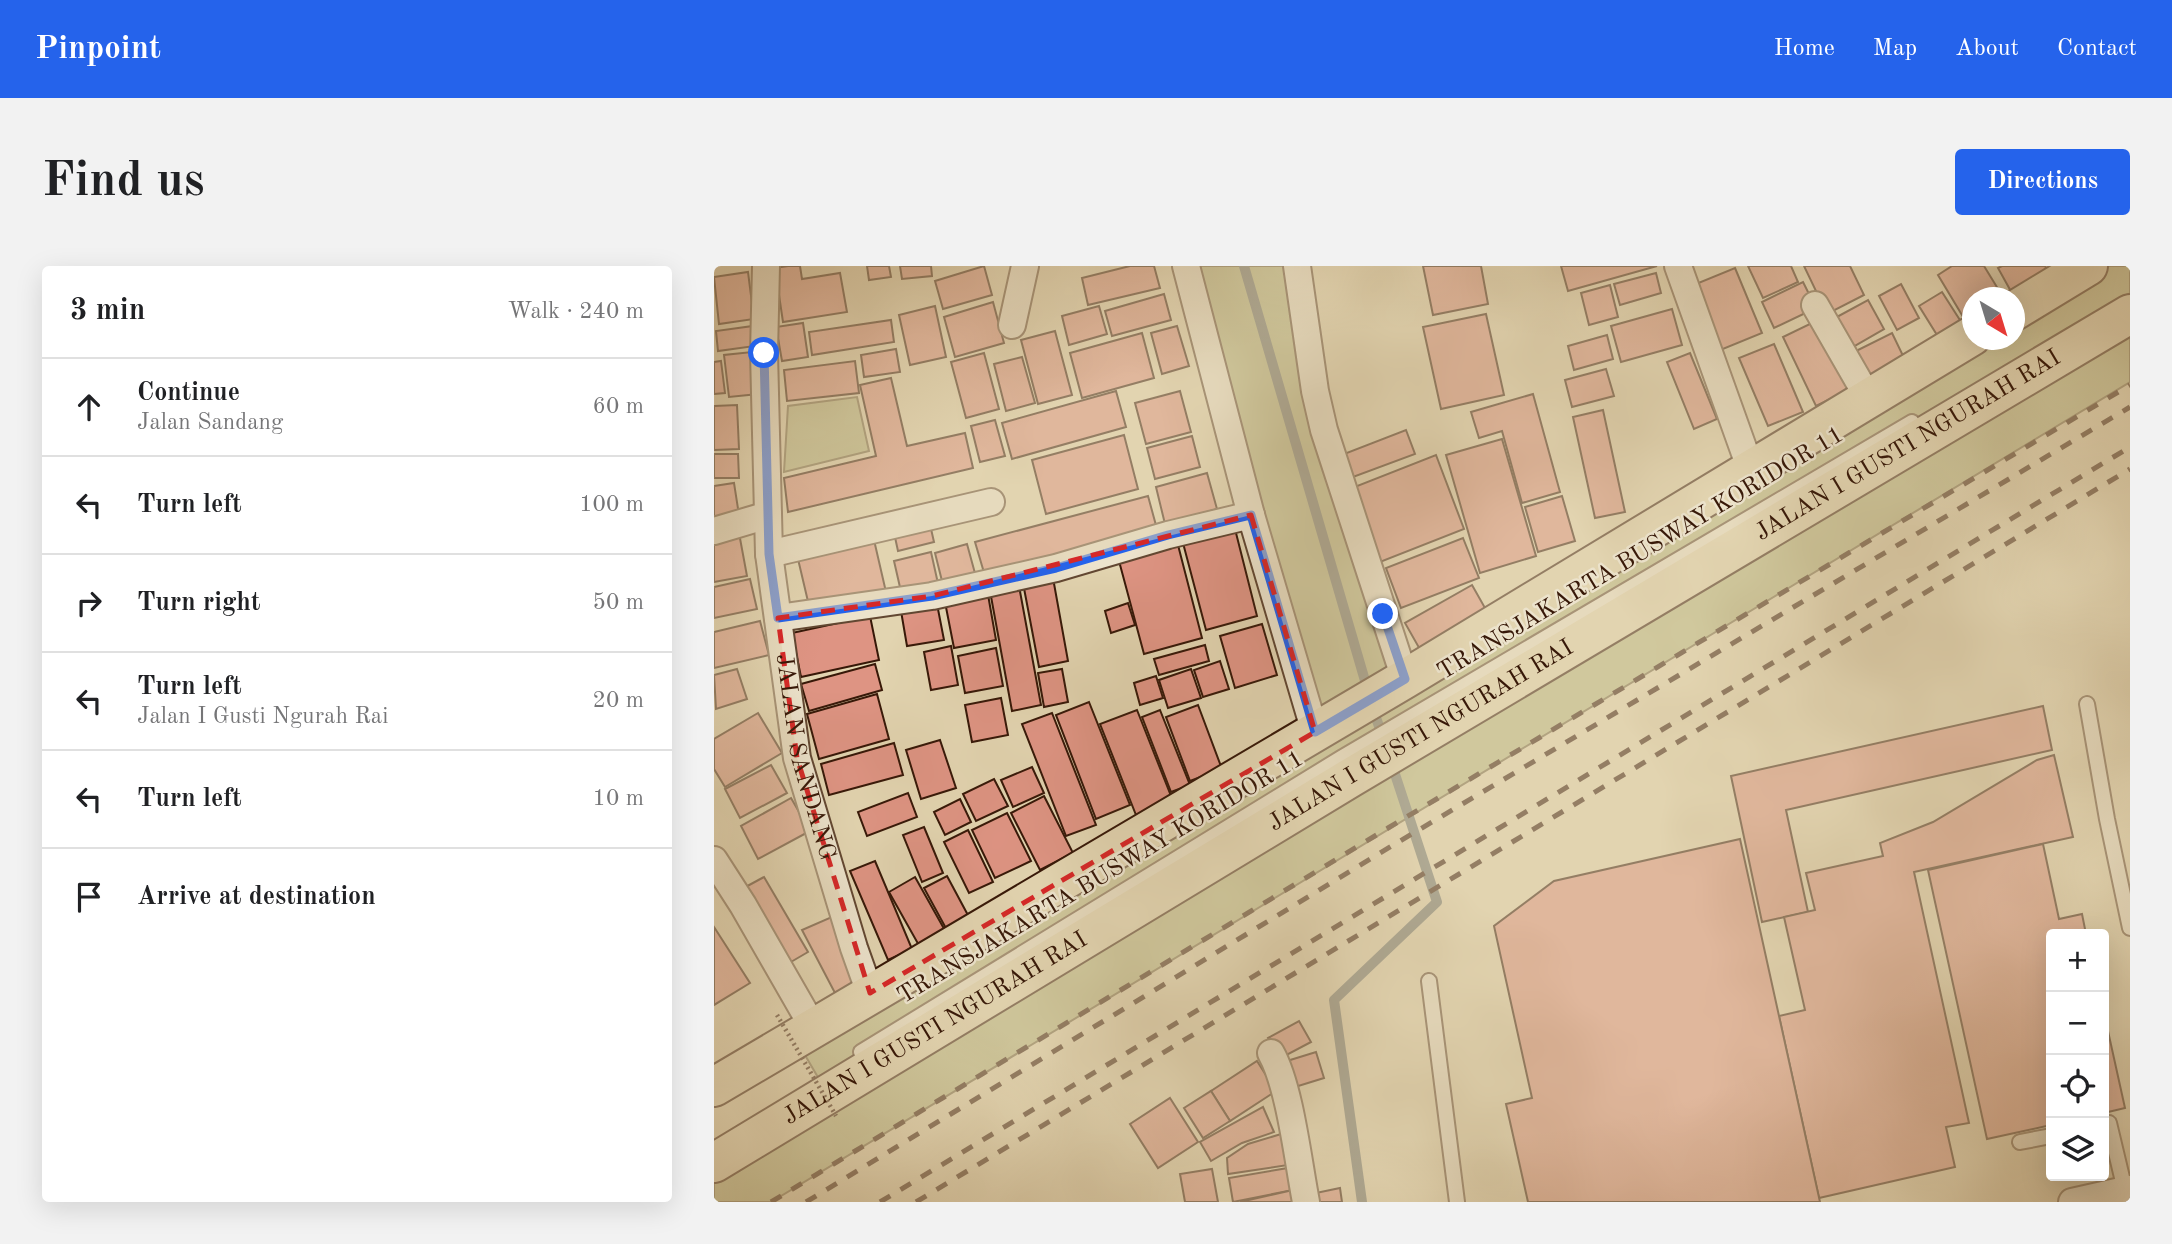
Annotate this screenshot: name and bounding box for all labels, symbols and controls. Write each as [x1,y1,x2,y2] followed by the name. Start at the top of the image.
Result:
[35,33,161,66] text: Pinpoint
[1774,37,1835,61] text: Home
[1873,37,1917,61] text: Map
[1955,37,2019,61] text: About
[2057,37,2137,61] text: Contact
[1955,149,2130,215] button: Directions
[42,158,205,207] text: Find us
[1962,287,2025,350] north arrow
[70,296,145,326] text: 3 min
[508,300,644,323] text: Walk · 240 m
[748,337,779,368] route start
[1751,346,2065,546] street label: JALAN I GUSTI NGURAH RAI
[137,380,240,406] text: Continue
[70,388,108,426] icon: ahead
[593,395,644,418] text: 60 m
[137,411,283,434] text: Jalan Sandang
[1434,423,1848,685] street label: TRANSJAKARTA BUSWAY KORIDOR 11
[70,486,108,524] icon: left
[137,492,242,518] text: Turn left
[579,493,644,516] text: 100 m
[70,584,108,622] icon: right
[137,590,260,616] text: Turn right
[593,591,644,614] text: 50 m
[1367,598,1398,629] route end
[1264,636,1578,836] street label: JALAN I GUSTI NGURAH RAI
[771,652,839,864] street label: JALAN SANDANG
[137,674,242,700] text: Turn left
[70,682,108,720] icon: left
[593,689,644,712] text: 20 m
[137,705,388,728] text: Jalan I Gusti Ngurah Rai
[894,747,1308,1009] street label: TRANSJAKARTA BUSWAY KORIDOR 11
[70,780,108,818] icon: left
[137,786,242,812] text: Turn left
[593,787,644,810] text: 10 m
[70,878,108,916] icon: arrive
[137,884,376,910] text: Arrive at destination
[779,928,1092,1130] street label: JALAN I GUSTI NGURAH RAI
[2046,929,2109,1181] map controls
[2046,929,2109,992] button: +
[2046,992,2109,1055] button: −
[2046,1055,2109,1118] button: locate
[2046,1118,2109,1181] button: layers

